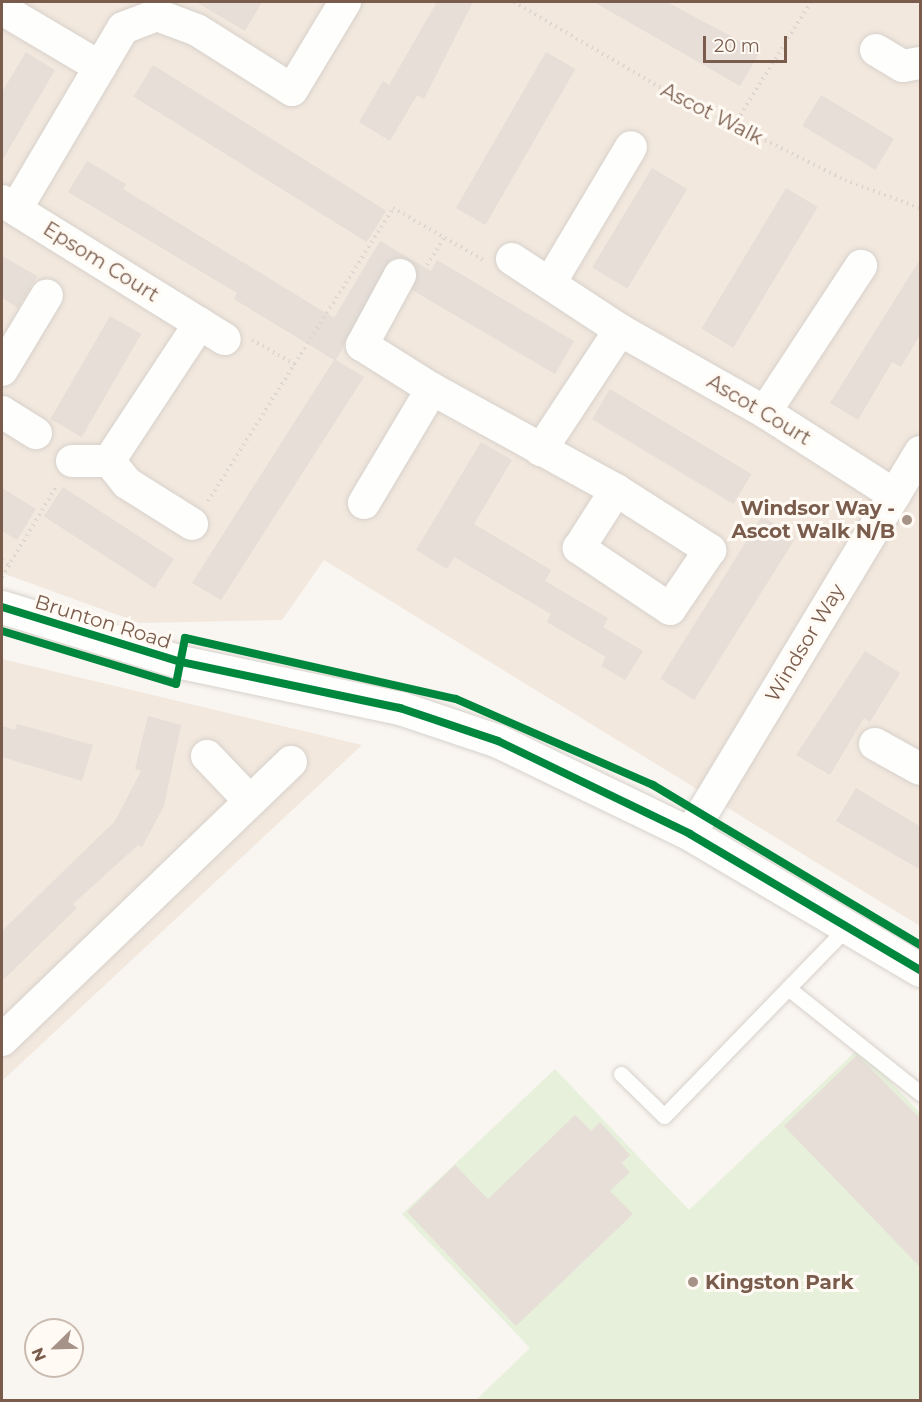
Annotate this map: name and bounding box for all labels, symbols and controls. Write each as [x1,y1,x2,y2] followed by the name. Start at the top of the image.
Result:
[706,24,790,62] scale bar
[714,35,760,57] text: 20 m
[657,78,767,150] street label: Ascot Walk
[39,217,163,307] street label: Epsom Court
[703,370,815,450] street label: Ascot Court
[731,496,895,543] place label: Windsor Way - Ascot Walk N/B
[900,513,914,527] marker: Windsor Way - Ascot Walk N/B
[760,580,850,706] street label: Windsor Way
[32,590,174,654] street label: Brunton Road
[705,1270,854,1294] place label: Kingston Park
[686,1275,700,1289] marker: Kingston Park
[24,1318,84,1378] north arrow
[28,1345,50,1364] text: N

